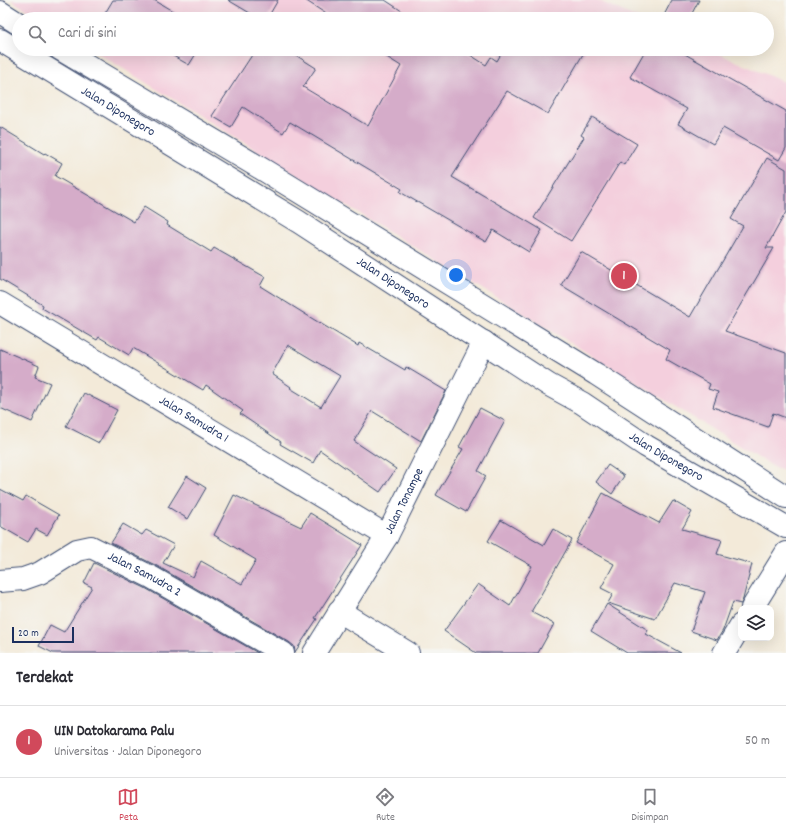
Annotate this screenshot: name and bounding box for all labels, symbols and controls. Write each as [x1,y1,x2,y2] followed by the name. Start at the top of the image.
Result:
[12,12,774,56] search box
[26,23,48,45] icon: search
[58,23,116,45] text: Cari di sini
[77,82,159,142] street label: Jalan Diponegoro
[352,252,433,314] street label: Jalan Diponegoro
[611,261,637,291] pin: 1
[446,265,466,285] your location
[155,391,232,448] street label: Jalan Samudra 1
[625,427,707,487] street label: Jalan Diponegoro
[380,464,429,537] street label: Jalan Tonampe
[104,547,185,602] street label: Jalan Samudra 2
[738,605,774,641] map controls
[738,605,774,641] button: layers
[12,625,74,644] scale bar
[18,626,39,642] text: 20 m
[16,667,73,691] text: Terdekat
[54,721,174,743] text: UIN Datokarama Palu
[28,732,30,751] text: 1
[745,732,770,751] text: 50 m
[54,743,201,762] text: Universitas · Jalan Diponegoro
[117,786,139,826] tab: Peta
[374,786,396,826] tab: Rute
[631,786,669,826] tab: Disimpan

